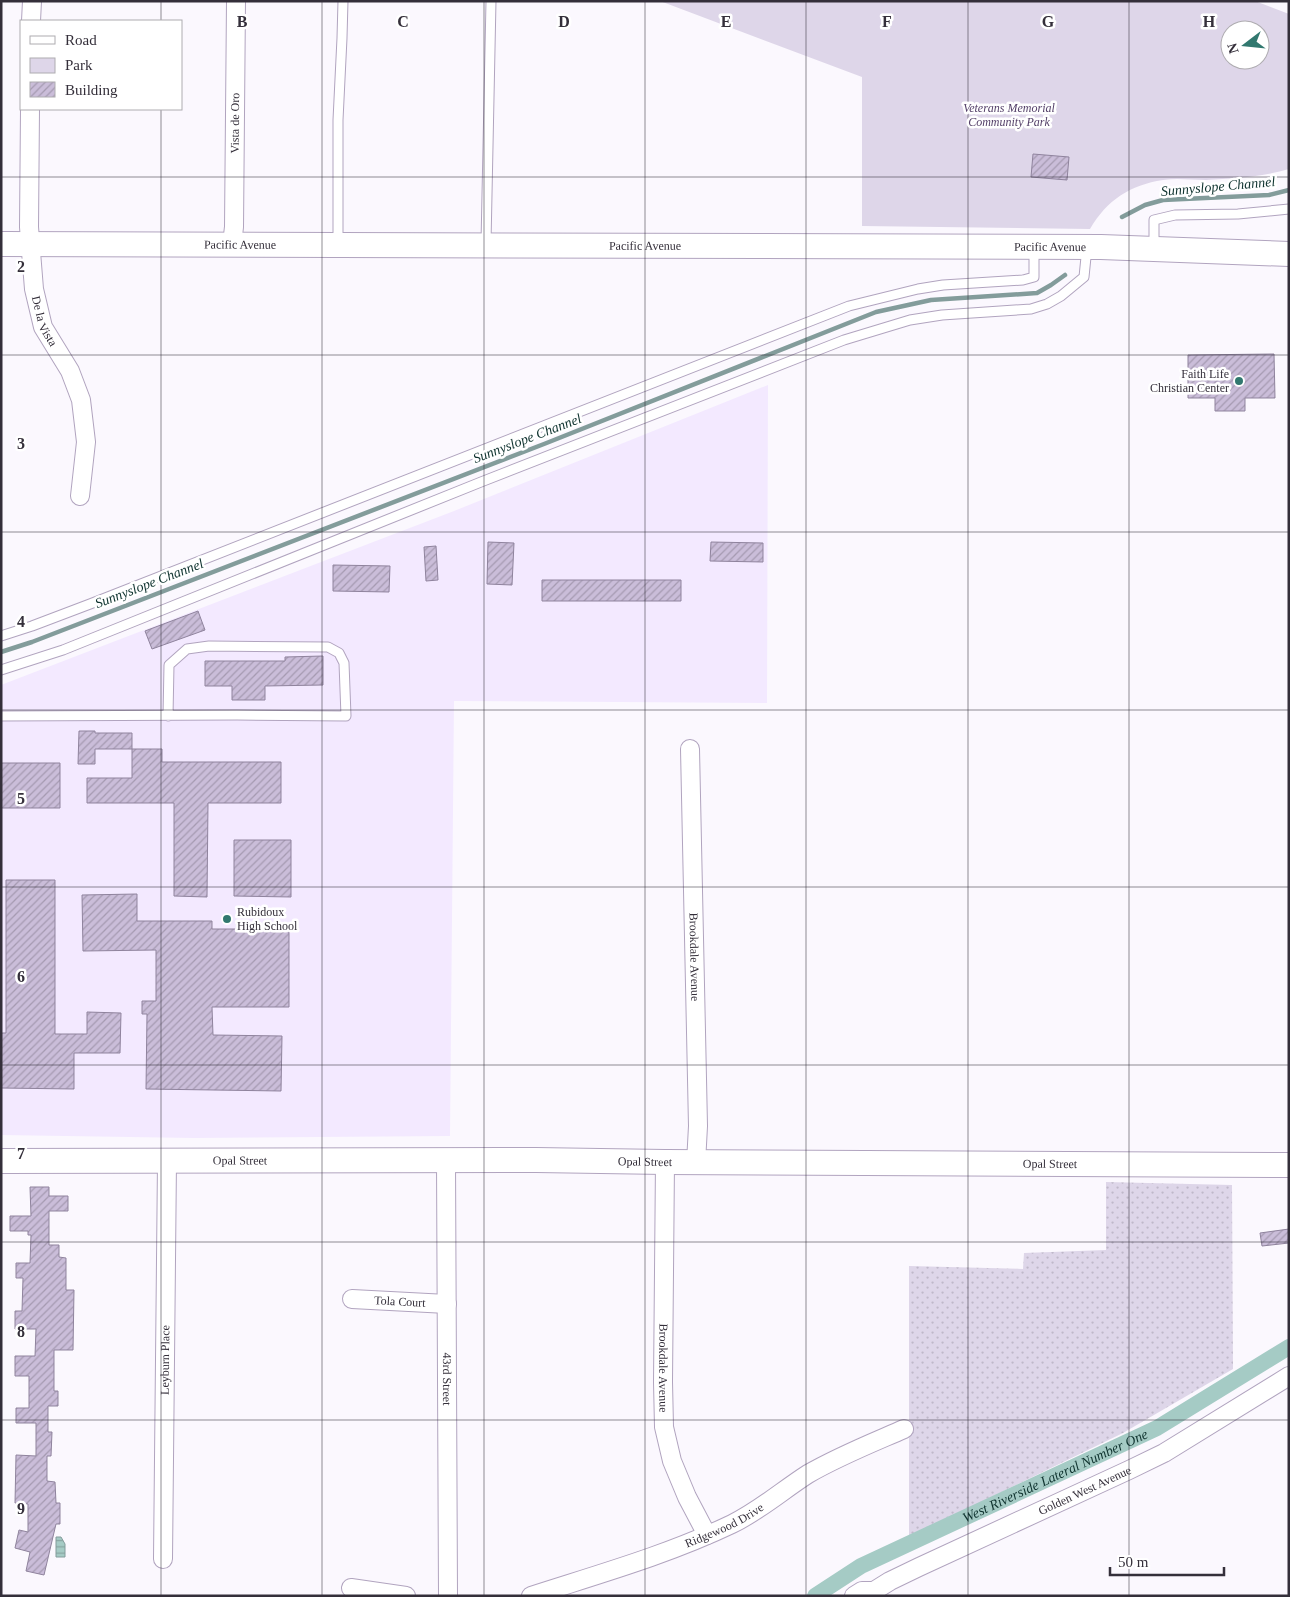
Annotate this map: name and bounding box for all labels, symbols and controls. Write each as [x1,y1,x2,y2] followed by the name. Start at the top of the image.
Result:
[237,13,248,30] text: B
[397,13,409,30] text: C
[558,13,570,30] text: D
[721,13,731,30] text: E
[882,13,892,30] text: F
[1042,13,1055,30] text: G
[1203,13,1216,30] text: H
[20,20,182,110] legend
[1220,20,1270,70] north arrow
[65,32,97,48] text: Road
[1224,42,1242,55] text: N
[65,57,93,73] text: Park
[65,82,118,98] text: Building
[228,93,242,154] street label: Vista de Oro
[963,101,1055,129] park label: Veterans Memorial Community Park
[1160,174,1276,199] water label: Sunnyslope Channel
[204,238,276,252] street label: Pacific Avenue
[609,239,681,253] street label: Pacific Avenue
[1014,240,1086,254] street label: Pacific Avenue
[17,258,25,275] text: 2
[29,294,60,349] street label: De la Vista
[1150,367,1229,395] place label: Faith Life Christian Center
[1233,375,1245,387] marker: Faith Life Christian Center
[471,411,584,466] water label: Sunnyslope Channel
[17,435,25,452] text: 3
[93,556,206,611] water label: Sunnyslope Channel
[17,613,25,630] text: 4
[17,790,25,807] text: 5
[237,905,298,933] place label: Rubidoux High School
[686,912,702,1001] street label: Brookdale Avenue
[221,913,233,925] marker: Rubidoux High School
[17,968,25,985] text: 6
[17,1145,25,1162] text: 7
[213,1154,268,1168] street label: Opal Street
[618,1154,673,1169] street label: Opal Street
[1023,1157,1078,1171] street label: Opal Street
[374,1293,427,1310] street label: Tola Court
[17,1323,25,1340] text: 8
[656,1324,671,1413] street label: Brookdale Avenue
[158,1325,172,1395] street label: Leyburn Place
[440,1352,454,1406] street label: 43rd Street
[960,1426,1150,1526] water label: West Riverside Lateral Number One
[1036,1463,1133,1518] street label: Golden West Avenue
[17,1500,25,1517] text: 9
[683,1500,766,1551] street label: Ridgewood Drive
[1110,1544,1224,1576] scale bar
[1118,1554,1149,1570] text: 50 m

